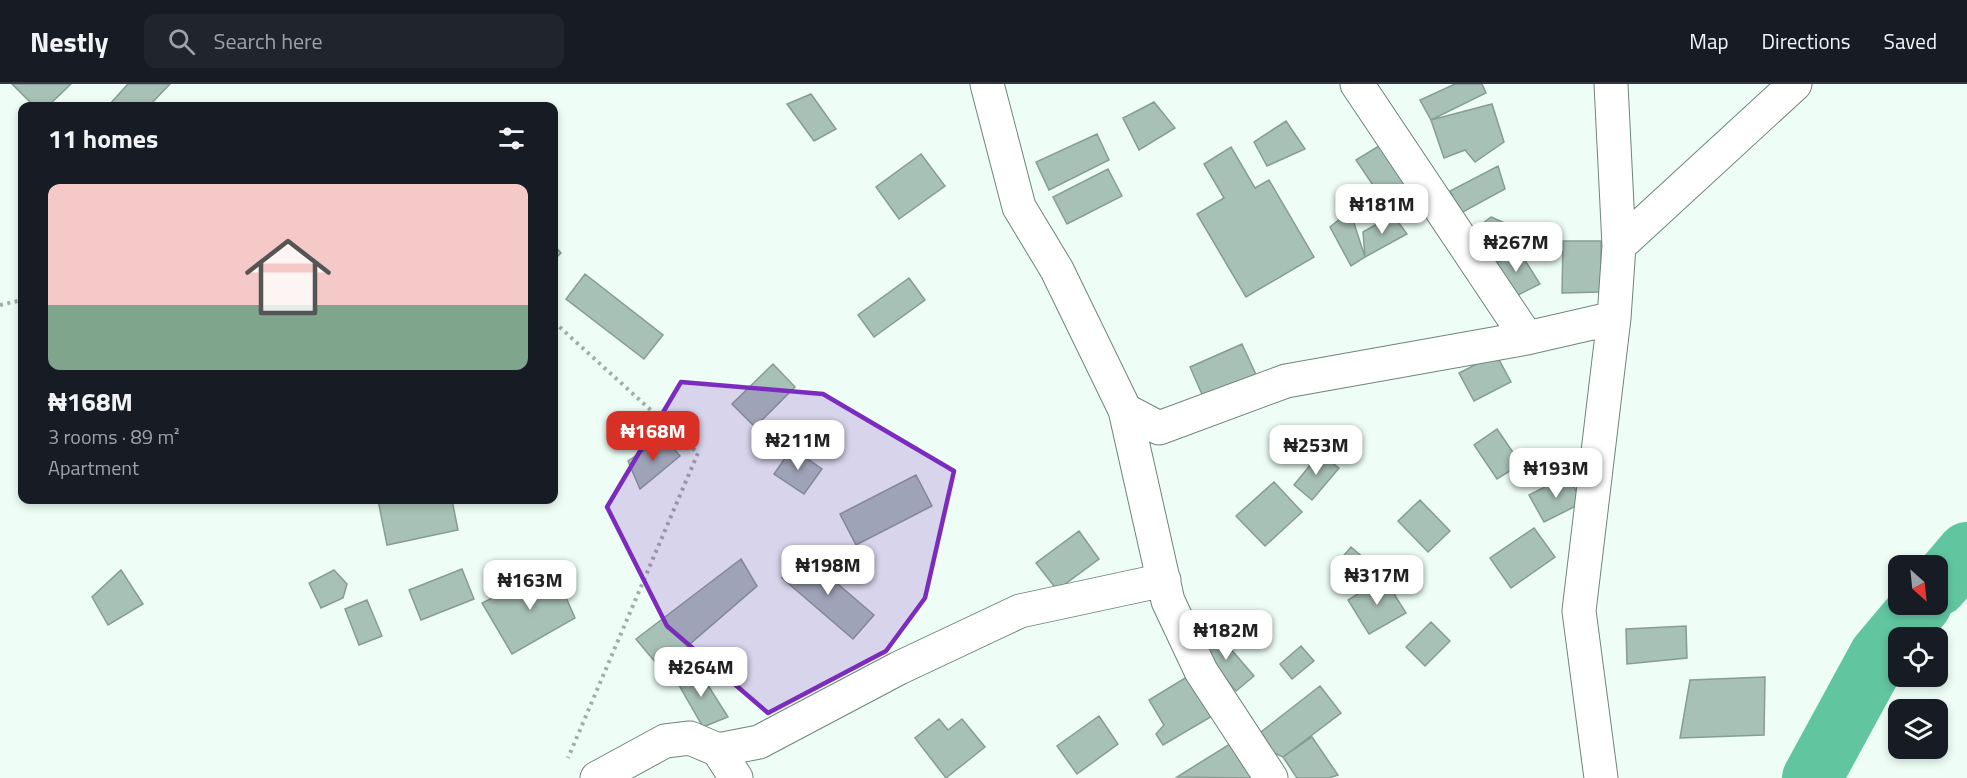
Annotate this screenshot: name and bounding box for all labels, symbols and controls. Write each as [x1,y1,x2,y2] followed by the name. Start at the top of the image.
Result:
[144,14,564,68] search box
[30,20,108,63] text: Nestly
[213,24,323,58] text: Search here
[165,25,198,58] icon: search
[1689,25,1729,57] text: Map
[1762,25,1851,57] text: Directions
[1884,25,1937,57] text: Saved
[48,119,158,158] text: 11 homes
[495,122,528,155] icon: filters
[1340,184,1424,235] pin: ₦181M
[1349,188,1415,219] text: ₦181M
[1474,222,1558,273] pin: ₦267M
[234,223,342,331] icon: home
[1483,226,1549,257] text: ₦267M
[48,382,133,421] text: ₦168M
[611,411,695,462] pin: ₦168M
[620,415,686,446] text: ₦168M
[756,420,840,471] pin: ₦211M
[48,421,180,452] text: 3 rooms · 89 m²
[765,424,831,455] text: ₦211M
[1274,425,1358,476] pin: ₦253M
[1283,429,1349,460] text: ₦253M
[1514,448,1598,499] pin: ₦193M
[48,452,139,483] text: Apartment
[1523,452,1589,483] text: ₦193M
[786,545,870,596] pin: ₦198M
[795,549,861,580] text: ₦198M
[1335,555,1419,606] pin: ₦317M
[1888,555,1948,615] north arrow
[1888,555,1948,759] map controls
[1344,559,1410,590] text: ₦317M
[488,560,572,611] pin: ₦163M
[497,564,563,595] text: ₦163M
[1184,610,1268,661] pin: ₦182M
[1193,614,1259,645] text: ₦182M
[1888,627,1948,687] button: locate
[659,647,743,698] pin: ₦264M
[668,651,734,682] text: ₦264M
[1888,699,1948,759] button: layers

